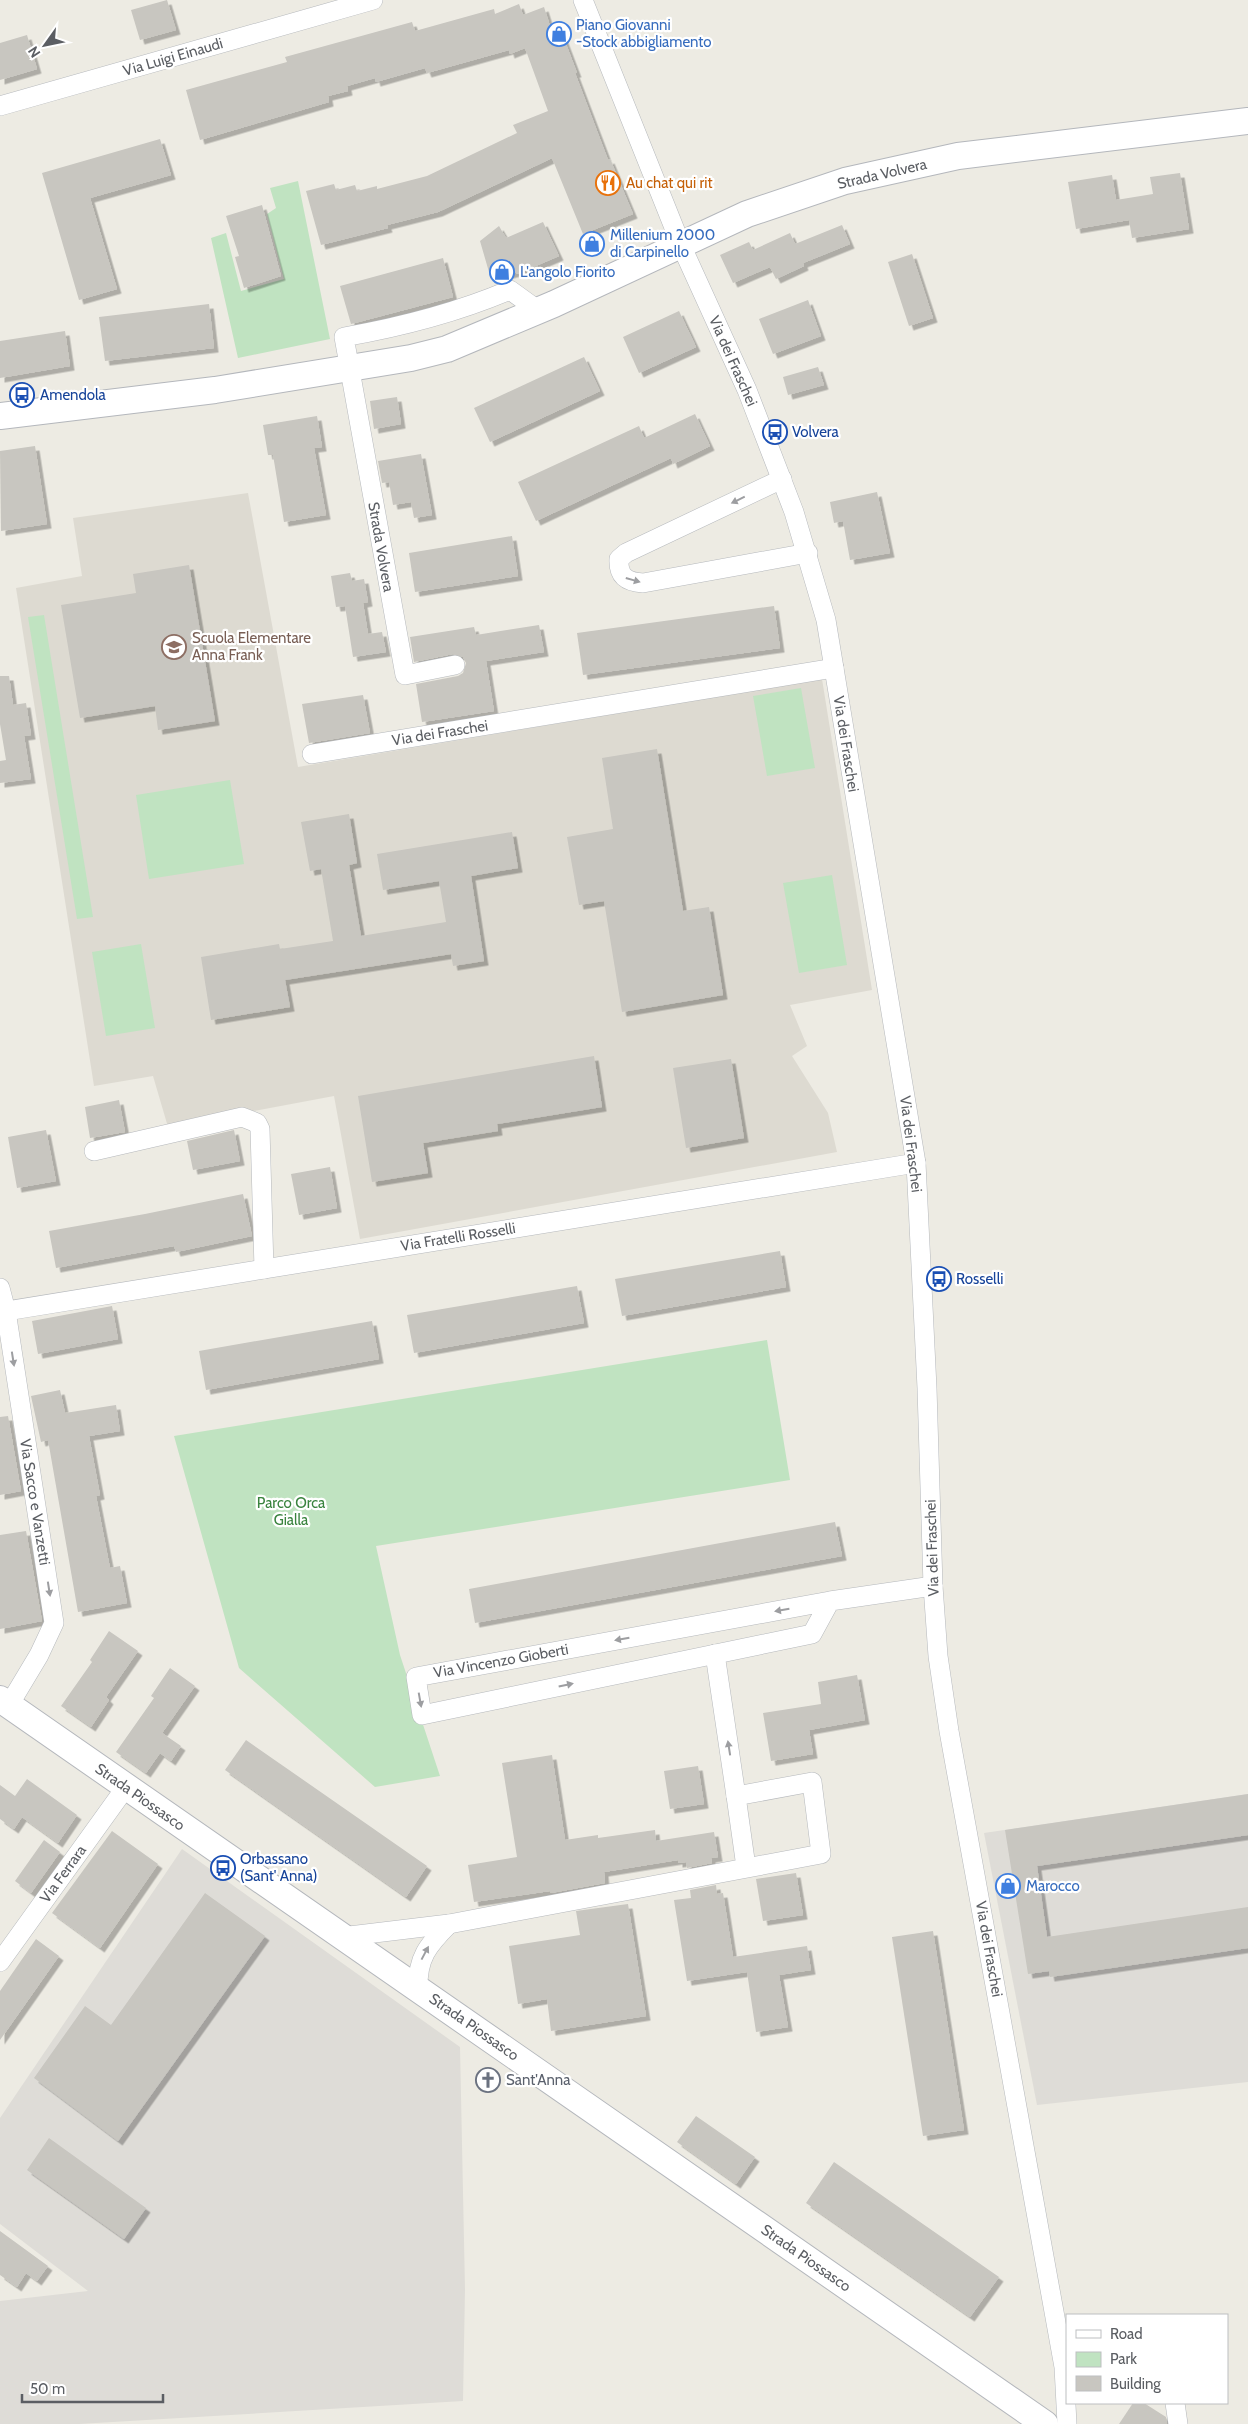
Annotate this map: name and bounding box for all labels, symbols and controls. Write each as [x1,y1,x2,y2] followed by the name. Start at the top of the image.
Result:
[576,16,712,51] place label: Piano Giovanni -Stock abbigliamento
[20,20,70,70] north arrow
[546,21,572,47] shop icon: Piano Giovanni -Stock abbigliamento
[121,34,225,80] street label: Via Luigi Einaudi
[24,43,44,61] text: N
[836,155,929,193] street label: Strada Volvera
[595,170,621,196] restaurant icon: Au chat qui rit
[626,174,712,192] place label: Au chat qui rit
[610,226,715,261] place label: Millenium 2000 di Carpinello
[579,231,605,257] shop icon: Millenium 2000 di Carpinello
[489,259,515,285] shop icon: L'angolo Fiorito
[520,263,615,281] place label: L'angolo Fiorito
[705,313,761,409] street label: Via dei Fraschei
[9,382,35,408] bus stop icon: Amendola
[40,386,107,404] place label: Amendola
[762,419,788,445] bus stop icon: Volvera
[792,423,839,441] place label: Volvera
[730,496,745,504] one-way arrow
[364,501,398,594] street label: Strada Volvera
[625,577,640,585] one-way arrow
[192,629,311,664] place label: Scuola Elementare Anna Frank
[161,634,187,660] school or university icon: Scuola Elementare Anna Frank
[830,695,862,793] street label: Via dei Fraschei
[391,717,489,749] street label: Via dei Fraschei
[896,1095,926,1193] street label: Via dei Fraschei
[399,1219,517,1255] street label: Via Fratelli Rosselli
[926,1266,952,1292] bus stop icon: Rosselli
[956,1270,1003,1288] place label: Rosselli
[10,1352,18,1368] one-way arrow
[16,1438,54,1566] street label: Via Sacco e Vanzetti
[257,1494,326,1529] park label: Parco Orca Gialla
[921,1499,943,1597] street label: Via dei Fraschei
[45,1581,53,1597] one-way arrow
[773,1606,789,1614] one-way arrow
[613,1636,629,1644] one-way arrow
[432,1640,570,1682] street label: Via Vincenzo Gioberti
[559,1681,574,1689] one-way arrow
[416,1692,424,1708] one-way arrow
[725,1740,733,1756] one-way arrow
[92,1760,188,1834] street label: Strada Piossasco
[36,1841,90,1906] street label: Via Ferrara
[240,1850,318,1885] place label: Orbassano (Sant' Anna)
[210,1855,236,1881] bus stop icon: Orbassano (Sant' Anna)
[995,1873,1021,1899] shop icon: Marocco
[1026,1877,1080,1895] place label: Marocco
[972,1900,1006,1998] street label: Via dei Fraschei
[421,1945,429,1960] one-way arrow
[426,1990,522,2064] street label: Strada Piossasco
[475,2067,501,2093] church icon: Sant'Anna
[506,2071,571,2089] place label: Sant'Anna
[758,2221,854,2295] street label: Strada Piossasco
[1066,2314,1228,2404] legend
[1110,2325,1143,2343] text: Road
[1110,2350,1137,2368] text: Park
[22,2372,164,2404] scale bar
[1110,2375,1161,2393] text: Building
[30,2380,65,2398] text: 50 m

